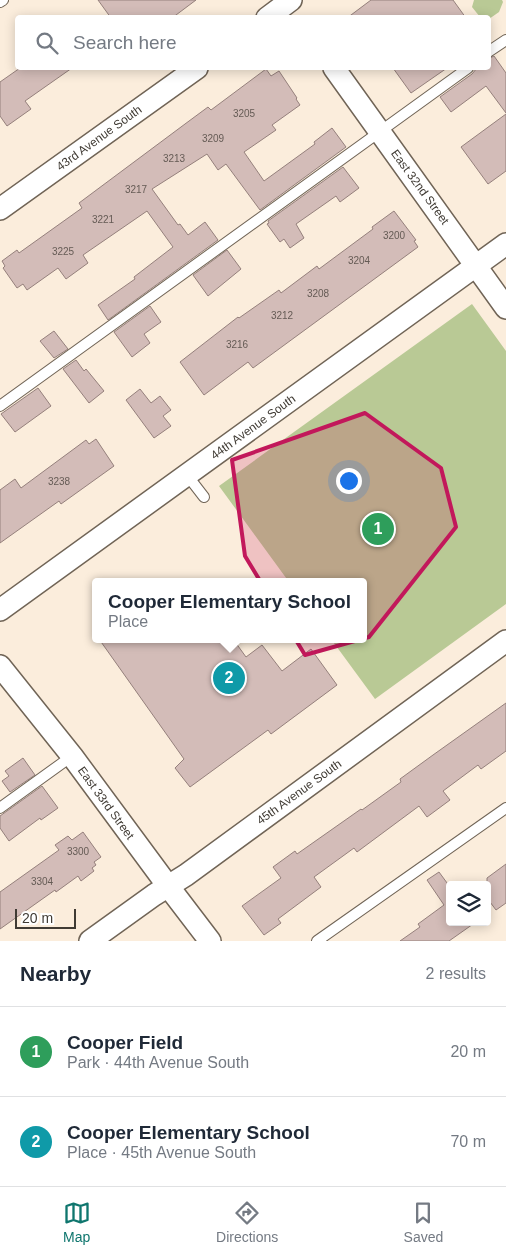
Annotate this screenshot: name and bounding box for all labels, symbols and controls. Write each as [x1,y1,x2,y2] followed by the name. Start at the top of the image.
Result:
[15,15,491,70] search box
[33,29,61,57] icon: search
[73,32,177,53] text: Search here
[54,102,144,174] street label: 43rd Avenue South
[233,108,256,119] house number: 3205
[202,133,225,144] house number: 3209
[388,147,452,228] street label: East 32nd Street
[163,153,186,164] house number: 3213
[125,184,148,195] house number: 3217
[92,214,115,225] house number: 3221
[383,230,406,241] house number: 3200
[52,246,75,257] house number: 3225
[348,255,371,266] house number: 3204
[307,288,330,299] house number: 3208
[271,310,294,321] house number: 3212
[226,339,249,350] house number: 3216
[208,392,298,462] street label: 44th Avenue South
[336,468,362,494] your location
[48,476,71,487] house number: 3238
[362,510,394,548] pin: 1
[92,578,367,643] popup
[108,591,351,612] text: Cooper Elementary School
[108,613,148,630] text: Place
[213,659,245,697] pin: 2
[254,757,344,827] street label: 45th Avenue South
[75,764,138,843] street label: East 33rd Street
[67,846,90,857] house number: 3300
[31,876,54,887] house number: 3304
[446,881,491,926] map controls
[446,881,491,926] button: layers
[15,906,76,929] scale bar
[22,910,53,926] text: 20 m
[20,962,91,985] text: Nearby
[426,965,486,982] text: 2 results
[67,1032,183,1053] text: Cooper Field
[32,1043,40,1060] text: 1
[450,1043,486,1060] text: 20 m
[67,1054,249,1071] text: Park · 44th Avenue South
[67,1122,310,1143] text: Cooper Elementary School
[32,1133,40,1150] text: 2
[450,1133,486,1150] text: 70 m
[67,1144,256,1161] text: Place · 45th Avenue South
[63,1199,91,1245] tab: Map
[216,1199,278,1245] tab: Directions
[404,1199,443,1245] tab: Saved

